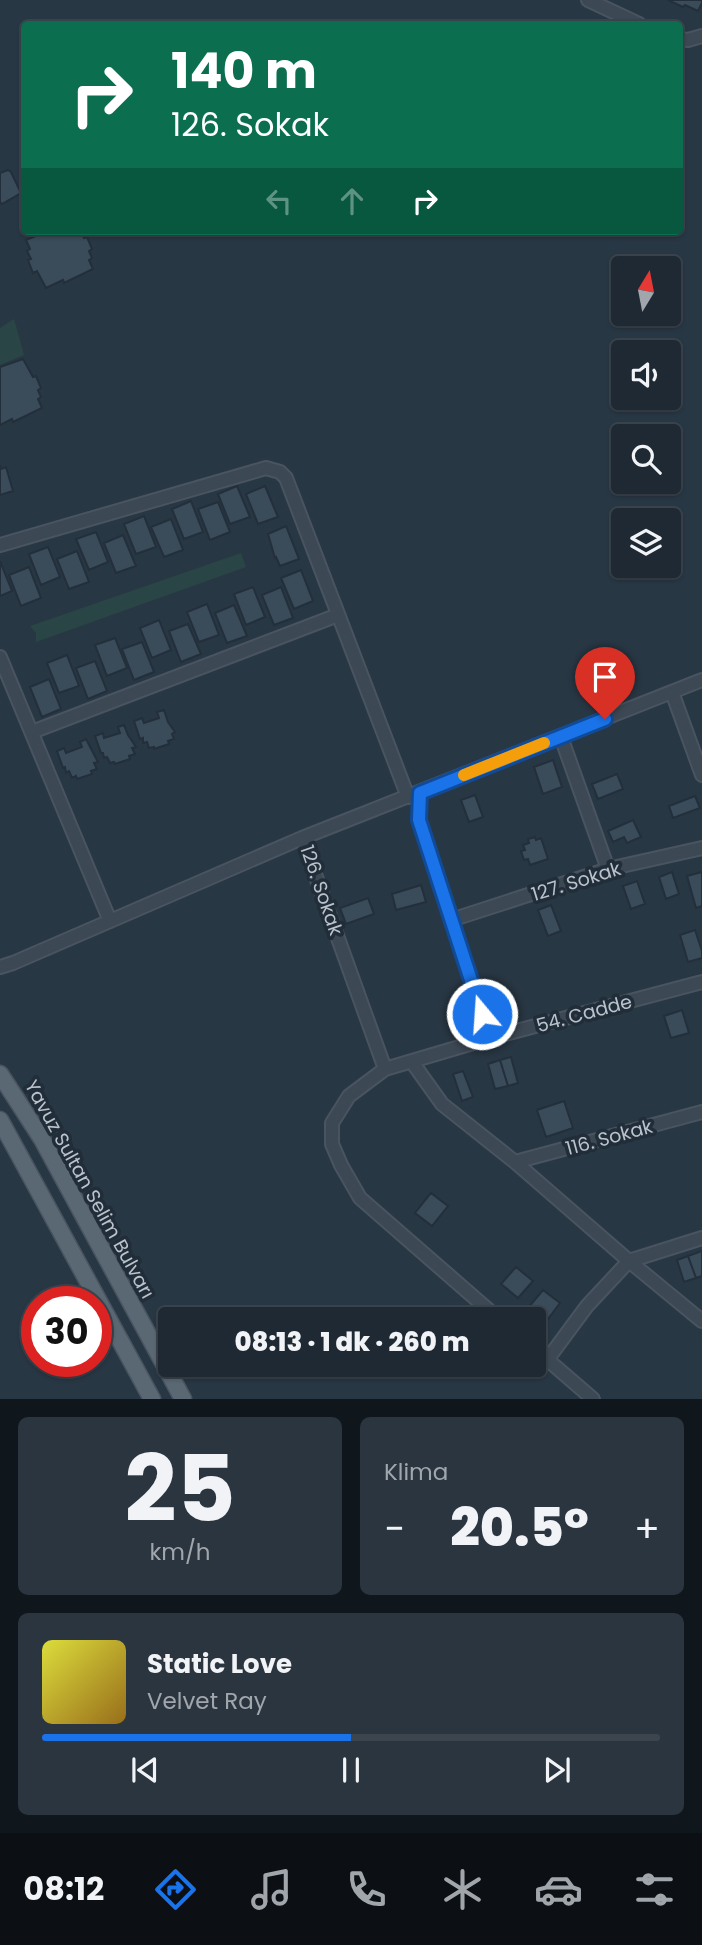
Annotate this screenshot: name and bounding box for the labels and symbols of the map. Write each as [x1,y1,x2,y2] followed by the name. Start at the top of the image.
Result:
[611,256,681,326] north arrow
[575,647,635,719] pin
[293,841,350,939] street label: 126. Sokak
[528,855,624,908] street label: 127. Sokak
[445,977,519,1051] position arrow
[533,988,635,1039] street label: 54. Cadde
[18,1075,161,1303] street label: Yavuz Sultan Selim Bulvarı
[563,1113,656,1162] street label: 116. Sokak
[21,1286,112,1377] speed limit sign: 30

